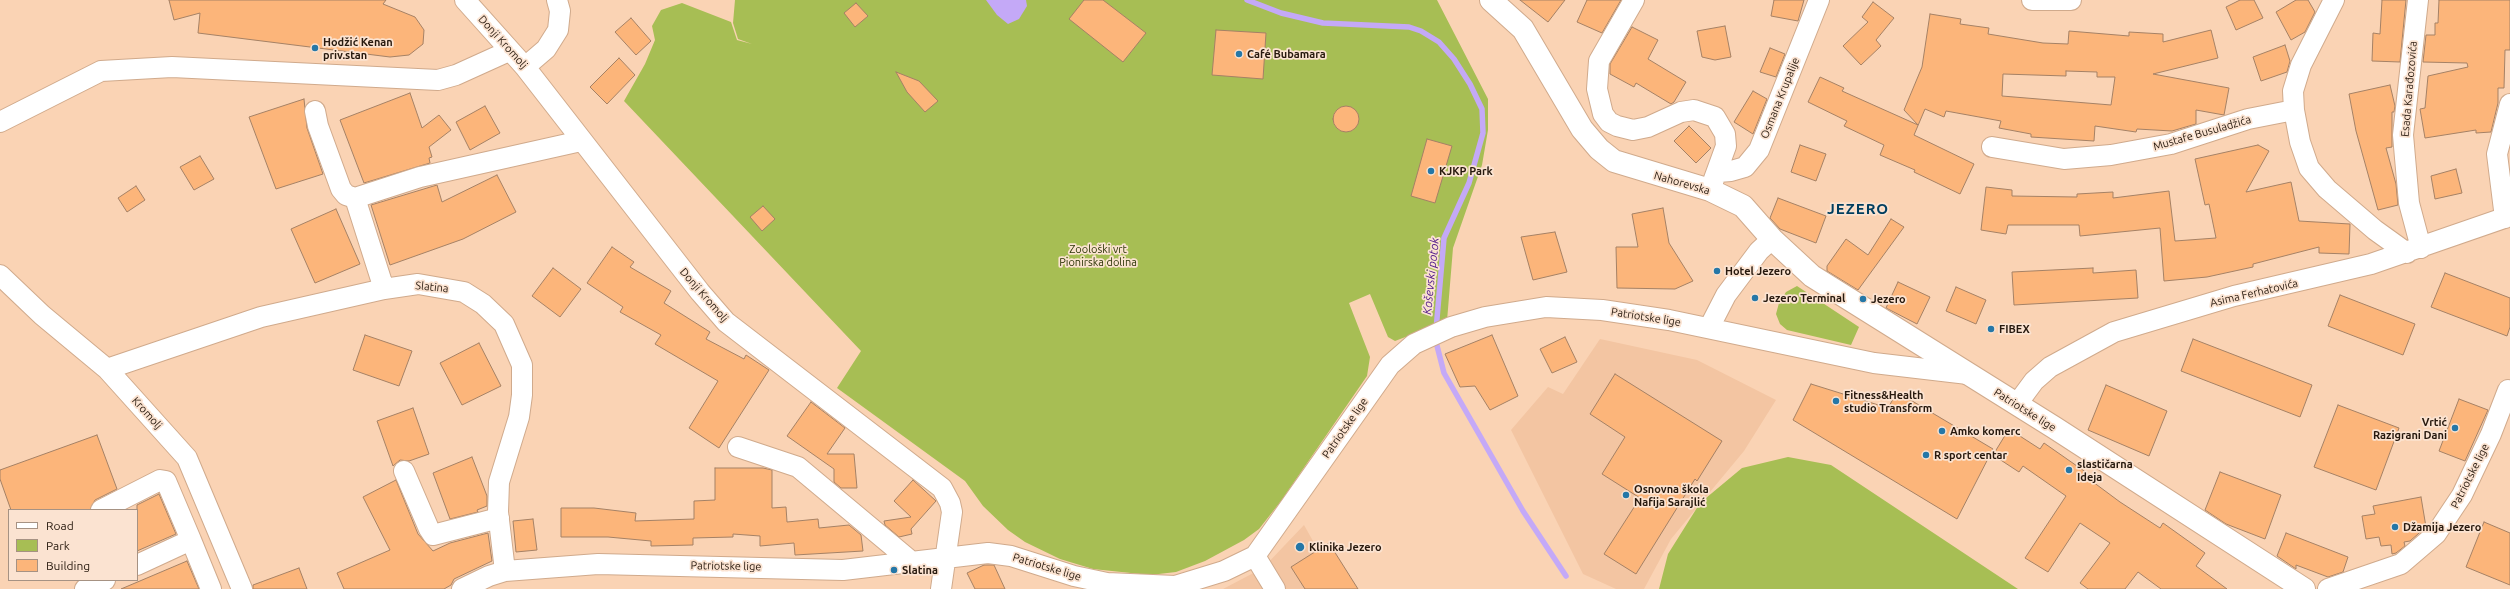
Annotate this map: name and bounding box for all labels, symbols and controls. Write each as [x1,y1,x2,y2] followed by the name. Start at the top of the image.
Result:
[476,13,530,71] street label: Donji Kromolj
[323,35,393,61] place label: Hodžić Kenan priv.stan
[2398,40,2420,138] street label: Esada Karađozovića
[310,43,320,53] marker: Hodžić Kenan priv.stan
[1247,47,1326,61] place label: Café Bubamara
[1234,49,1244,59] marker: Café Bubamara
[1758,55,1802,141] street label: Osmana Krupalije
[2152,113,2252,153] street label: Mustafe Busuladžića
[1439,164,1493,178] place label: KJKP Park
[1426,166,1436,176] marker: KJKP Park
[1652,169,1712,197] street label: Nahorevska
[1827,200,1889,218] district label: JEZERO
[1420,237,1442,315] water label: Koševski potok
[1059,242,1137,268] park label: Zoološki vrt Pionirska dolina
[1725,264,1791,278] place label: Hotel Jezero
[677,265,731,325] street label: Donji Kromolj
[1712,266,1722,276] marker: Hotel Jezero
[2209,276,2299,310] street label: Asima Ferhatovića
[415,279,449,295] street label: Slatina
[1763,291,1845,305] place label: Jezero Terminal
[1871,292,1906,306] place label: Jezero
[1750,293,1760,303] marker: Jezero Terminal
[1858,294,1868,304] marker: Jezero
[1610,305,1682,329] street label: Patriotske lige
[1999,322,2030,336] place label: FIBEX
[1986,324,1996,334] marker: FIBEX
[1992,386,2058,434] street label: Patriotske lige
[1844,388,1932,414] place label: Fitness&Health studio Transform
[129,394,165,432] street label: Kromolj
[1319,395,1371,461] street label: Patriotske lige
[1831,396,1841,406] marker: Fitness&Health studio Transform
[2373,415,2447,441] place label: Vrtić Razigrani Dani
[2450,423,2460,433] marker: Vrtić Razigrani Dani
[1950,424,2020,438] place label: Amko komerc
[1937,426,1947,436] marker: Amko komerc
[2448,441,2492,511] street label: Patriotske lige
[1934,448,2007,462] place label: R sport centar
[1921,450,1931,460] marker: R sport centar
[2077,457,2133,483] place label: slastičarna Ideja
[2064,465,2074,475] marker: slastičarna Ideja
[1634,482,1709,508] place label: Osnovna škola Nafija Sarajlić
[1621,490,1631,500] marker: Osnovna škola Nafija Sarajlić
[8,509,138,581] legend
[46,519,74,532] text: Road
[2403,520,2481,534] place label: Džamija Jezero
[2390,522,2400,532] marker: Džamija Jezero
[46,539,70,552] text: Park
[1309,540,1382,554] place label: Klinika Jezero
[1294,541,1306,553] marker: Klinika Jezero
[1011,550,1083,584] street label: Patriotske lige
[46,559,90,572] text: Building
[691,559,761,573] street label: Patriotske lige
[902,563,938,577] place label: Slatina
[889,565,899,575] marker: Slatina

